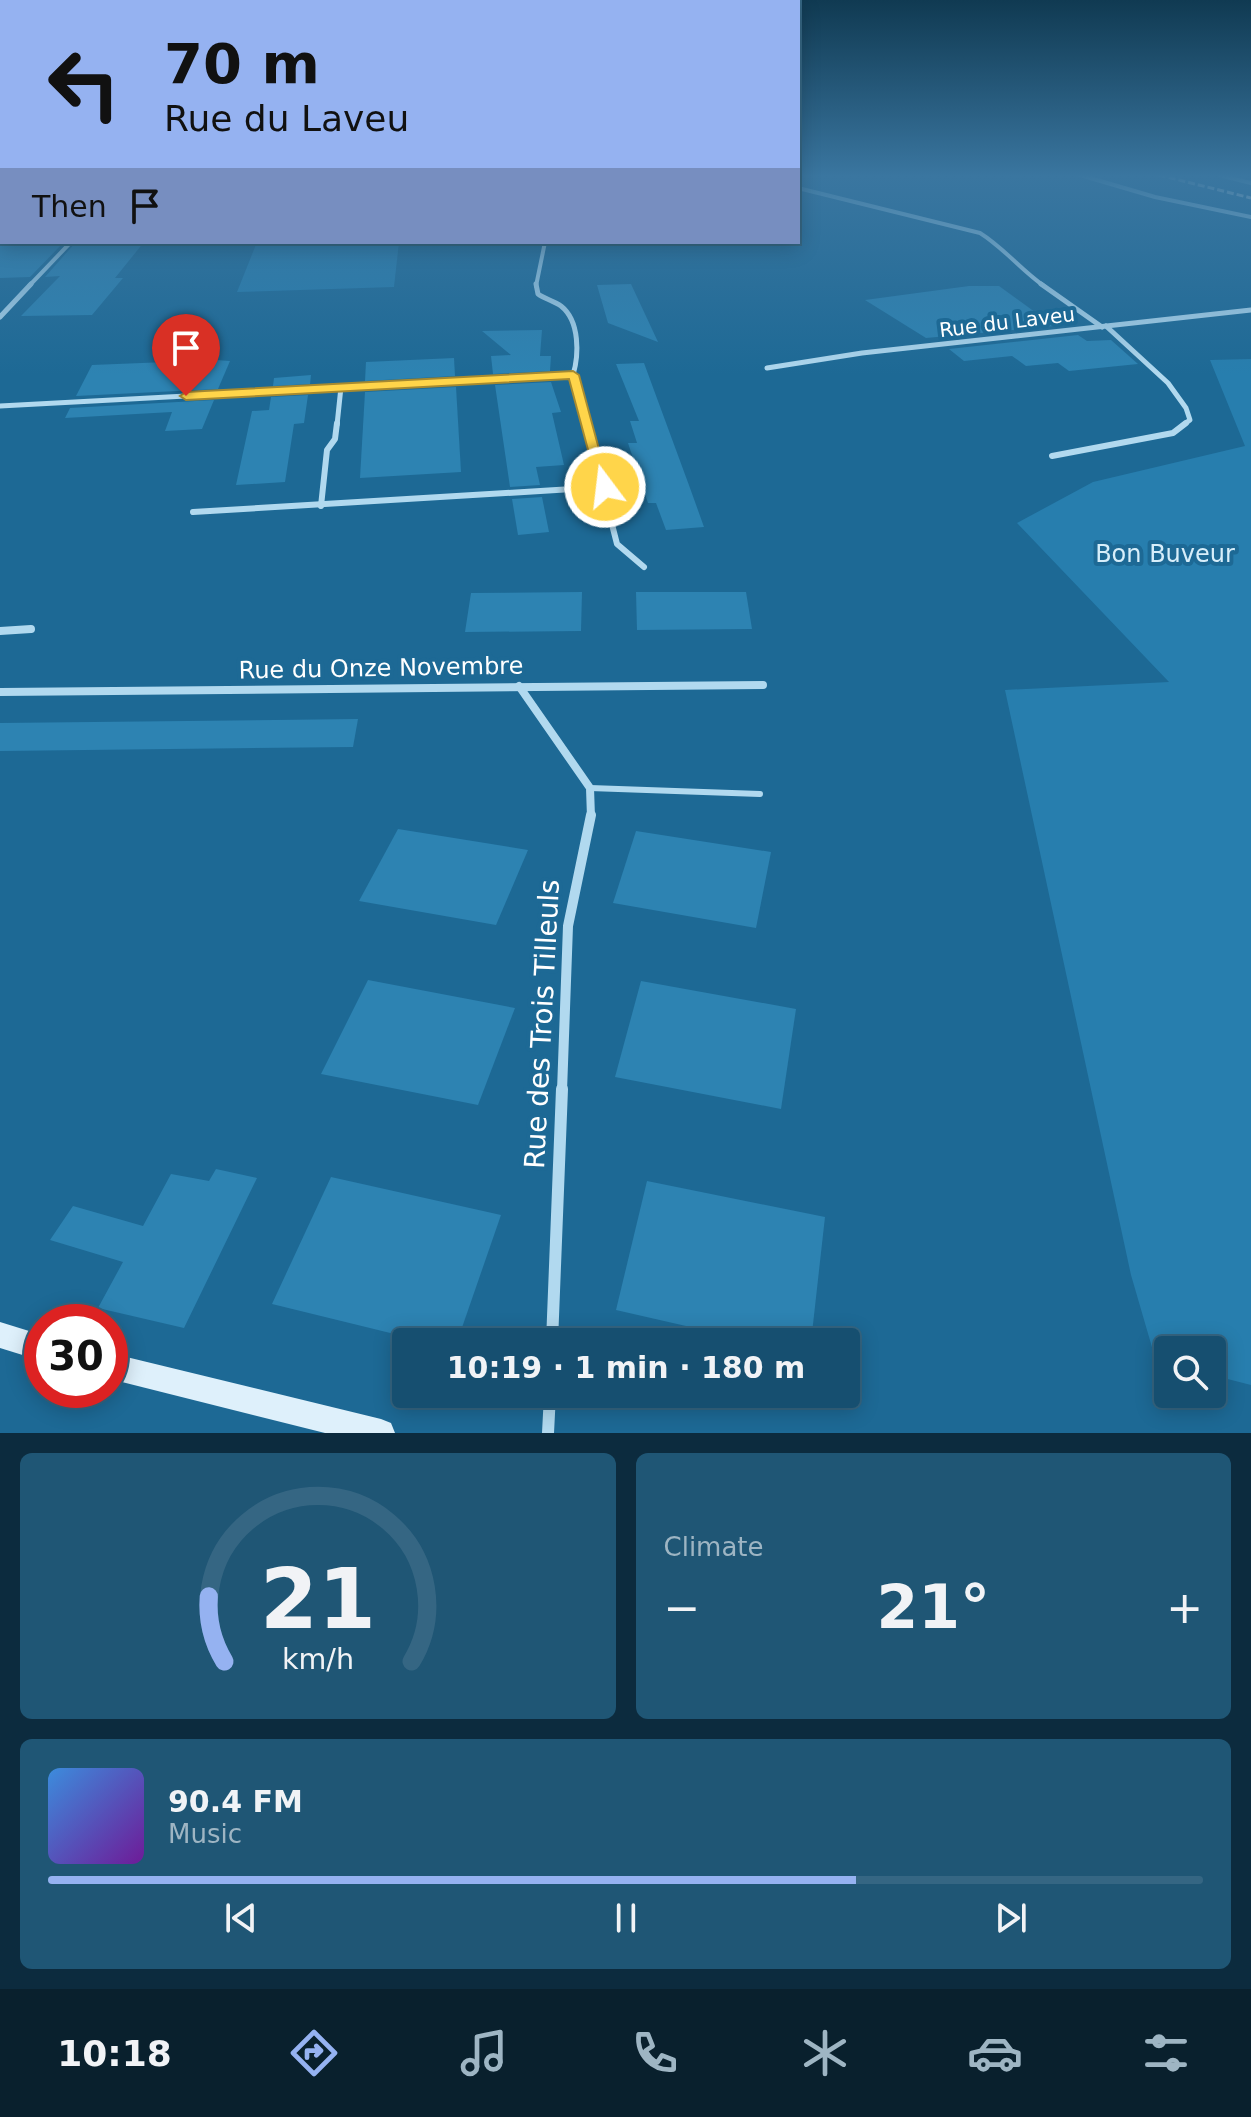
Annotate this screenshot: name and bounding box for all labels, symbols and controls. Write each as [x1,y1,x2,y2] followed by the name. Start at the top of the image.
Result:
[164,31,320,96] text: 70 m
[32,32,136,136] icon: left
[164,98,409,139] text: Rue du Laveu
[123,184,167,228] icon: arrive
[32,189,107,224] text: Then
[938,302,1076,342] street label: Rue du Laveu
[152,314,220,396] pin
[164,326,208,370] icon: arrive
[563,445,647,529] position arrow
[1095,540,1235,568] park label: Bon Buveur
[238,652,524,684] street label: Rue du Onze Novembre
[518,878,566,1170] street label: Rue des Trois Tilleuls
[24,1304,128,1408] speed limit sign: 30
[1154,1336,1226,1408] map controls
[1154,1336,1226,1408] button: search
[447,1350,805,1385] text: 10:19 · 1 min · 180 m
[664,1532,764,1562] text: Climate
[260,1551,376,1648] text: 21
[877,1572,990,1642] text: 21°
[664,1582,700,1633] text: −
[1166,1582,1203,1633] text: +
[282,1642,354,1676] text: km/h
[168,1784,303,1819] text: 90.4 FM
[168,1819,242,1849] text: Music
[219,1896,263,1940] icon: previous
[604,1896,648,1940] icon: pause
[989,1896,1033,1940] icon: next
[286,2025,342,2081] icon: directions
[456,2025,512,2081] icon: music
[627,2025,683,2081] icon: phone
[797,2025,853,2081] icon: climate
[967,2025,1023,2081] icon: car
[1138,2025,1194,2081] icon: filters
[57,2033,172,2074] text: 10:18

